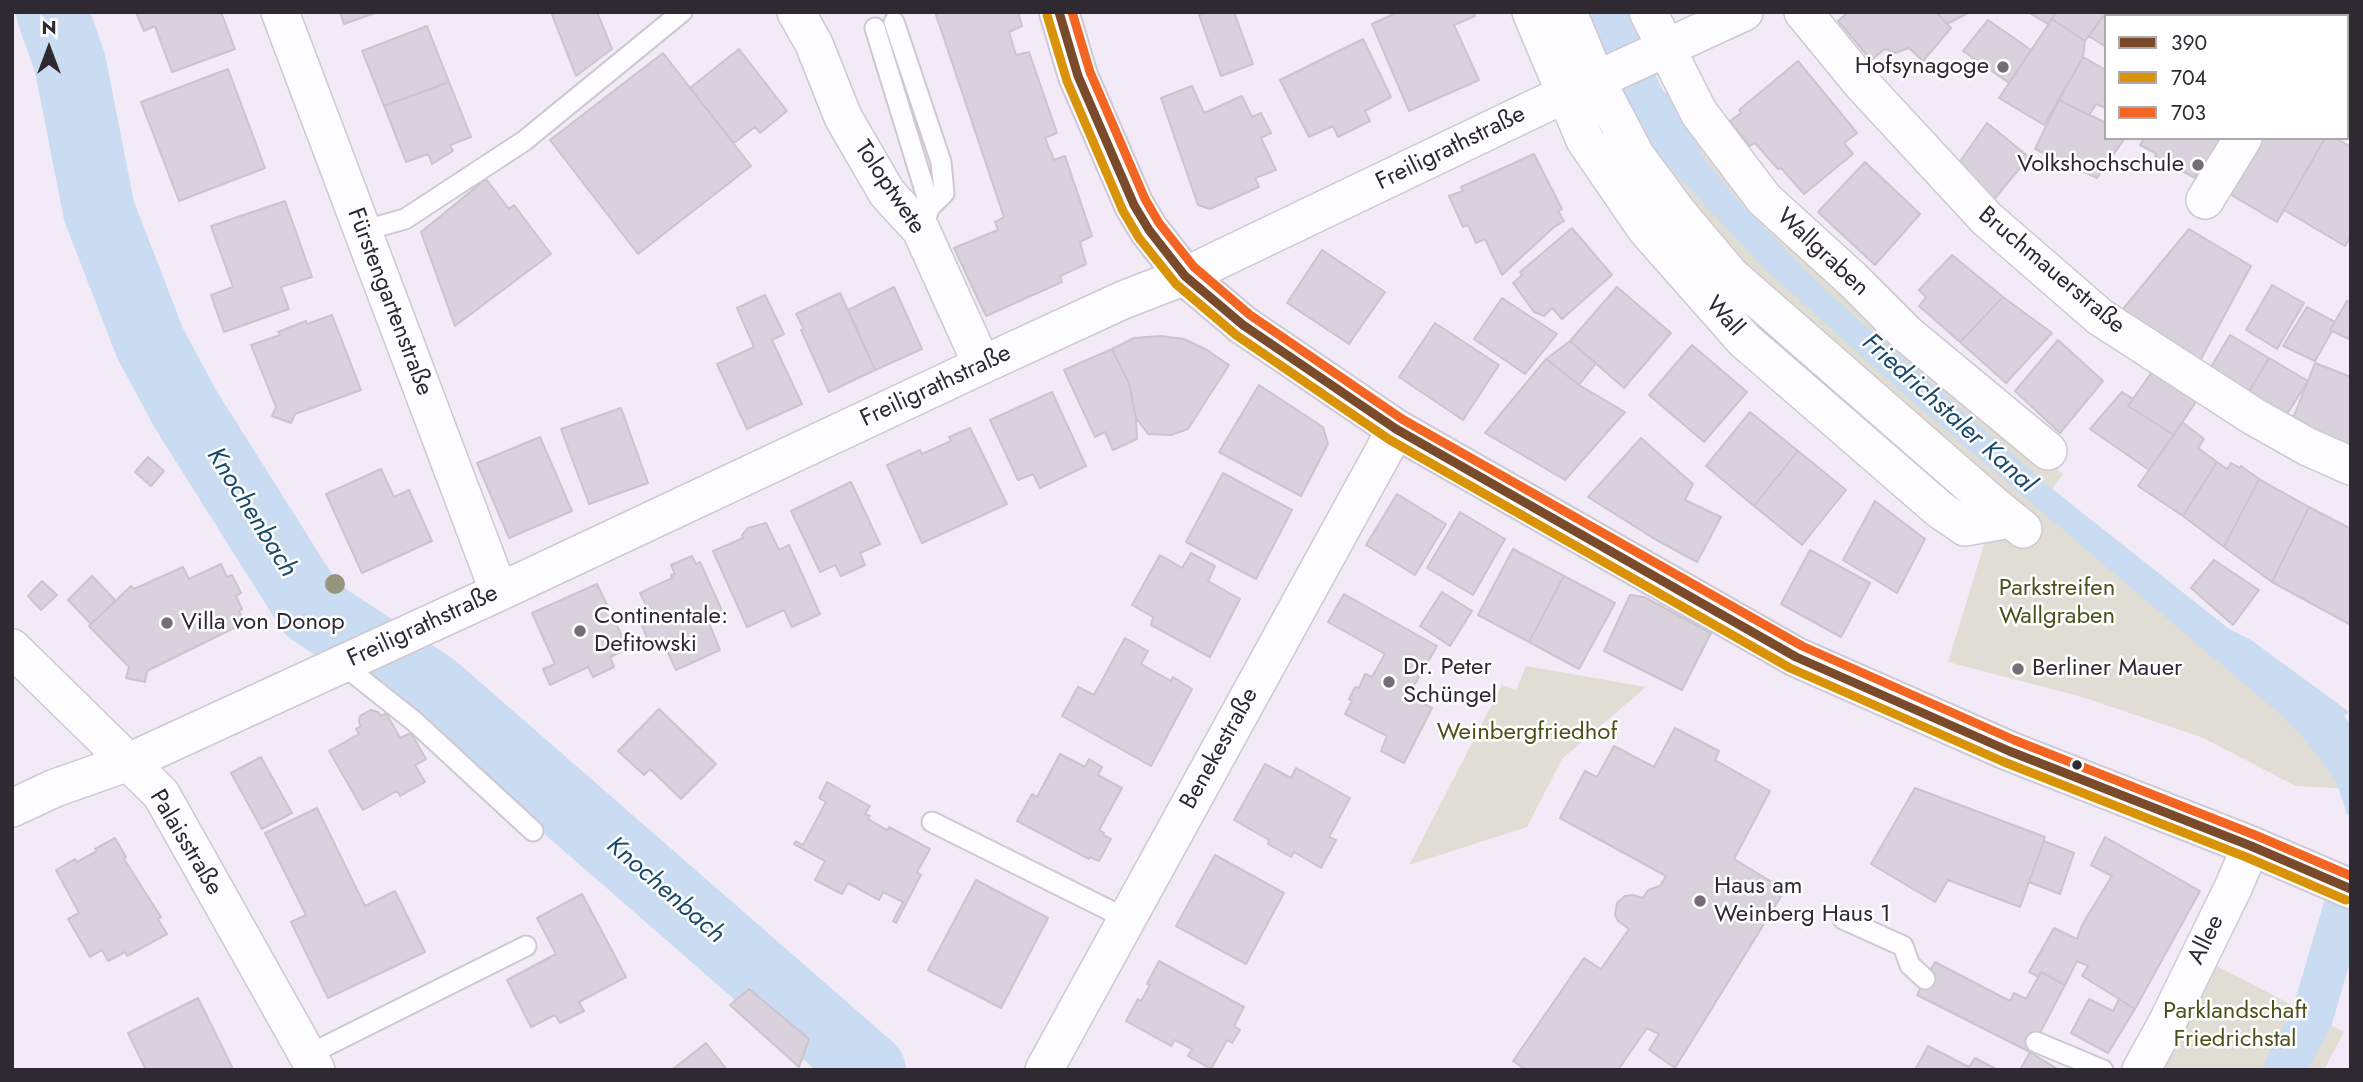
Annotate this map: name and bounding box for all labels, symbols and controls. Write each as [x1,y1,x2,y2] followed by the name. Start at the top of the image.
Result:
[14,14,84,84] north arrow
[41,14,57,41] text: N
[2104,14,2349,140] legend
[2171,28,2207,58] text: 390
[1855,53,1989,81] place label: Hofsynagoge
[1995,59,2011,75] marker: Hofsynagoge
[2171,63,2207,93] text: 704
[2171,98,2206,128] text: 703
[1372,100,1530,198] street label: Freiligrathstraße
[847,136,931,240] street label: Toloptwete
[2017,151,2184,179] place label: Volkshochschule
[2190,157,2206,173] marker: Volkshochschule
[1972,201,2130,341] street label: Bruchmauerstraße
[1770,203,1874,303] street label: Wallgraben
[340,204,438,400] street label: Fürstengartenstraße
[1699,291,1749,343] street label: Wall
[1855,328,2041,500] water label: Friedrichstaler Kanal
[856,340,1016,434] street label: Freiligrathstraße
[199,442,303,584] water label: Knochenbach
[1999,575,2115,631] park label: Parkstreifen Wallgraben
[343,580,503,674] street label: Freiligrathstraße
[594,603,728,659] place label: Continentale: Defitowski
[181,609,345,637] place label: Villa von Donop
[159,615,175,631] marker: Villa von Donop
[572,623,588,639] marker: Continentale: Defitowski
[1403,654,1497,710] place label: Dr. Peter Schüngel
[2032,655,2182,683] place label: Berliner Mauer
[2010,661,2026,677] marker: Berliner Mauer
[1381,674,1397,690] marker: Dr. Peter Schüngel
[1175,683,1265,815] street label: Benekestraße
[1437,719,1617,747] park label: Weinbergfriedhof
[2070,758,2084,772] unlabelled marker
[142,785,228,901] street label: Palaisstraße
[599,831,731,951] water label: Knochenbach
[1714,873,1891,929] place label: Haus am Weinberg Haus 1
[1692,893,1708,909] marker: Haus am Weinberg Haus 1
[2183,910,2231,970] street label: Allee
[2163,998,2307,1054] park label: Parklandschaft Friedrichstal

